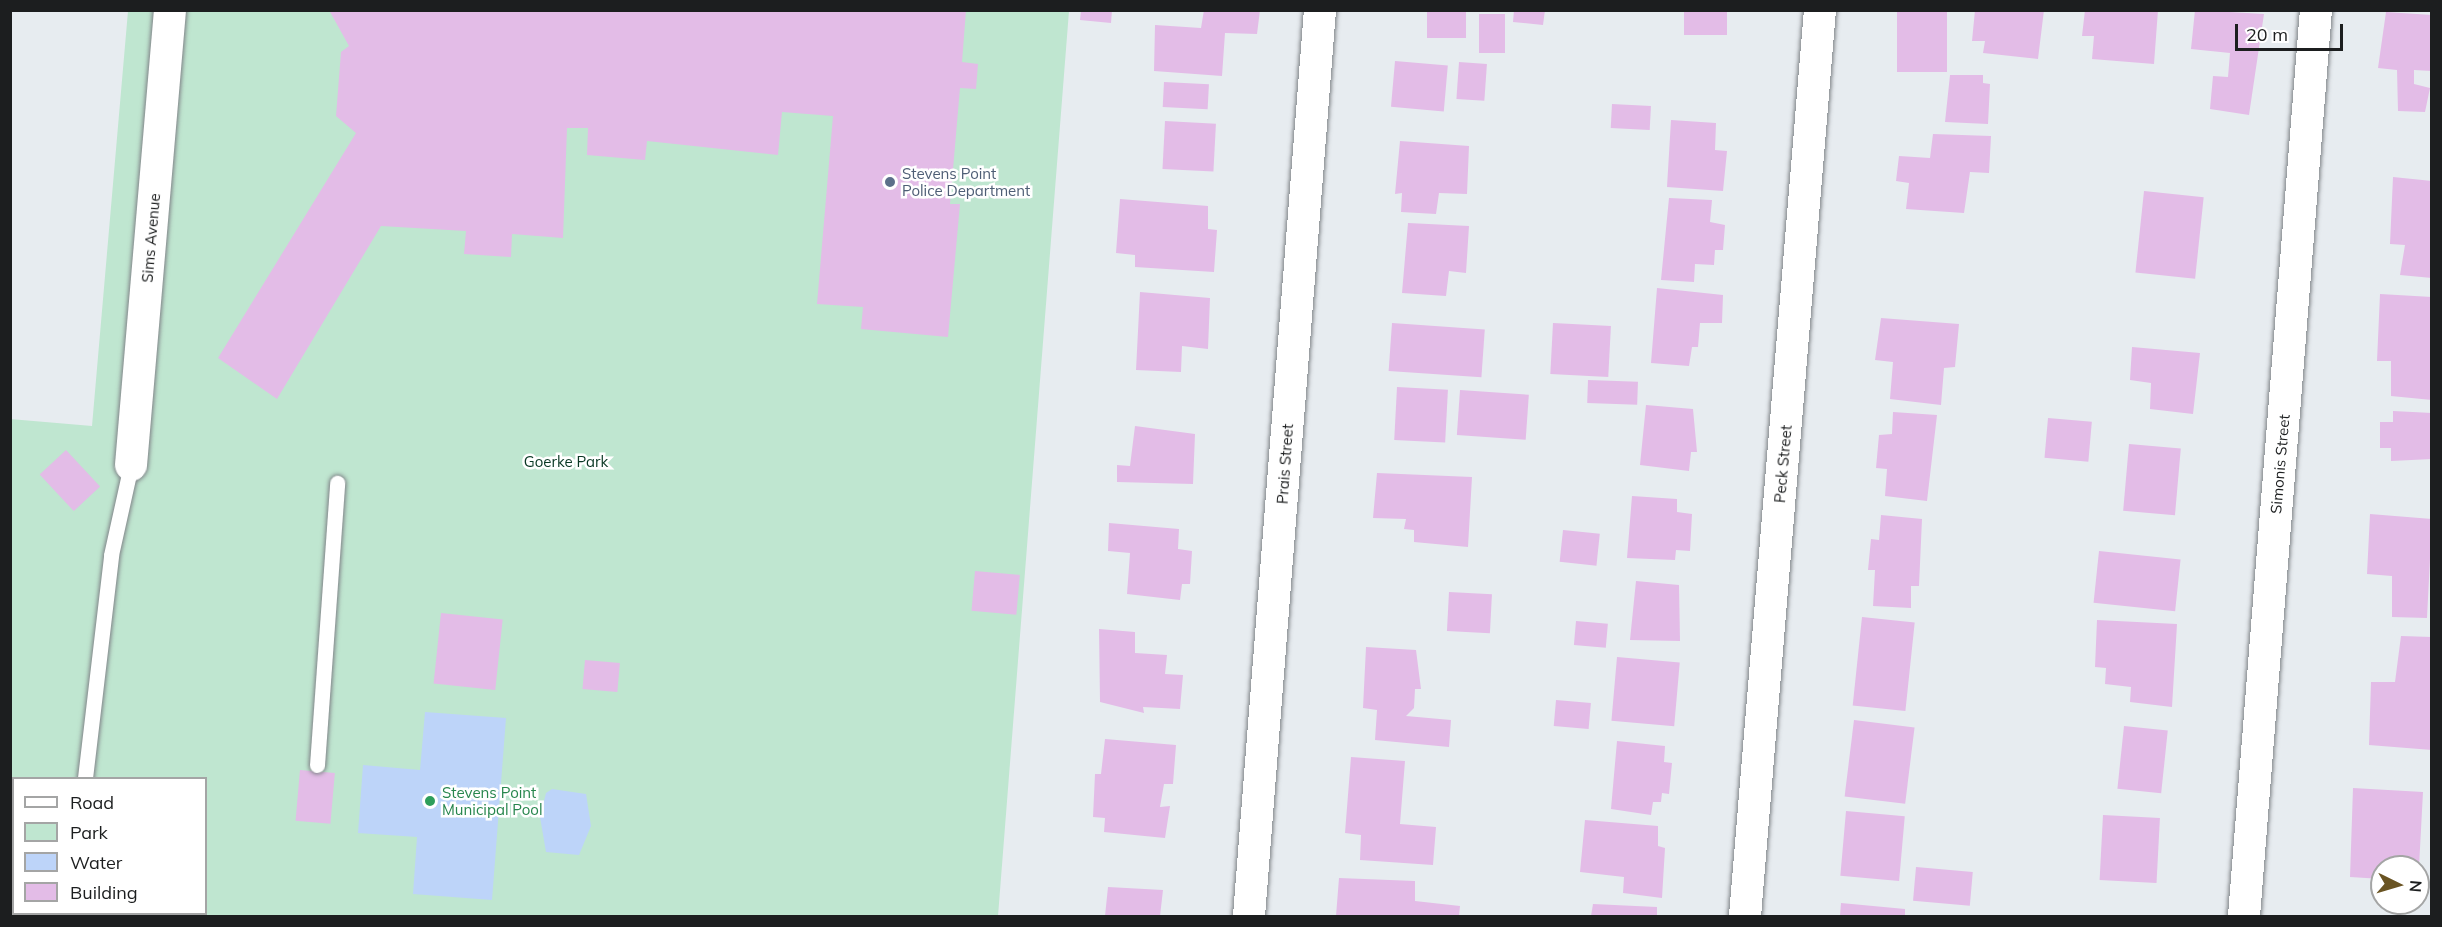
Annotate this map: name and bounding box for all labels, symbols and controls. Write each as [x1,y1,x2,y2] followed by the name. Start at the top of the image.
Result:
[2238,12,2346,50] scale bar
[2246,23,2288,46] text: 20 m
[902,164,1030,199] place label: Stevens Point Police Department
[883,175,897,189] marker: Stevens Point Police Department
[138,193,164,283] street label: Sims Avenue
[2267,413,2293,515] street label: Simonis Street
[1273,423,1297,505] street label: Prais Street
[1771,424,1795,504] street label: Peck Street
[524,453,608,471] park label: Goerke Park
[12,777,207,915] legend
[442,783,542,818] place label: Stevens Point Municipal Pool
[70,791,114,814] text: Road
[423,794,437,808] marker: Stevens Point Municipal Pool
[70,821,108,844] text: Park
[70,851,122,874] text: Water
[2370,855,2430,915] north arrow
[2405,879,2426,893] text: N
[70,881,138,904] text: Building

